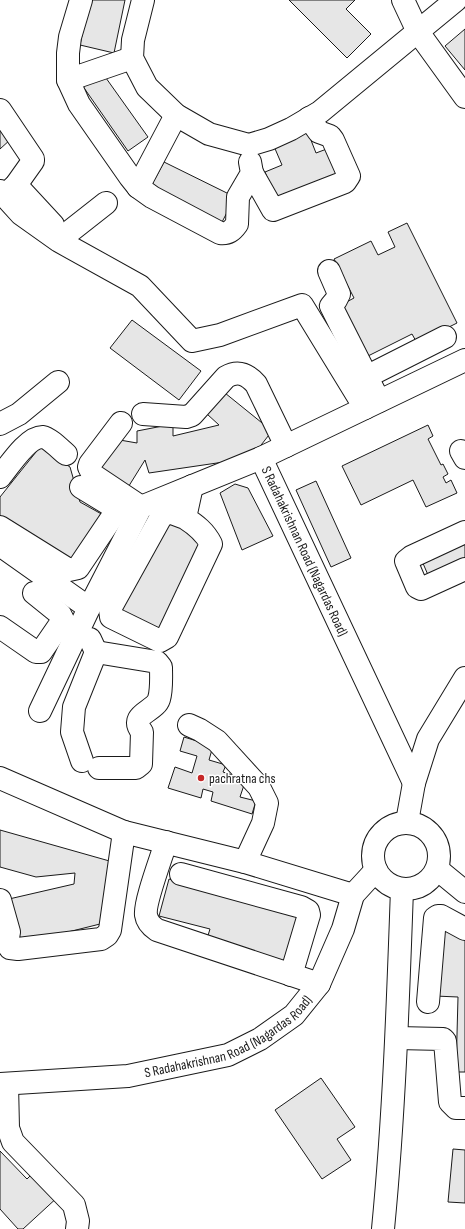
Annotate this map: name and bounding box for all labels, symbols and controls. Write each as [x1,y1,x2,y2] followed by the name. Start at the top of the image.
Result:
[258,463,351,639] street label: S Radahakrishnan Road (Nagardas Road)
[209,770,275,787] place label: pachratna chs
[196,773,206,783] marker: pachratna chs
[143,992,315,1081] street label: S Radahakrishnan Road (Nagardas Road)

